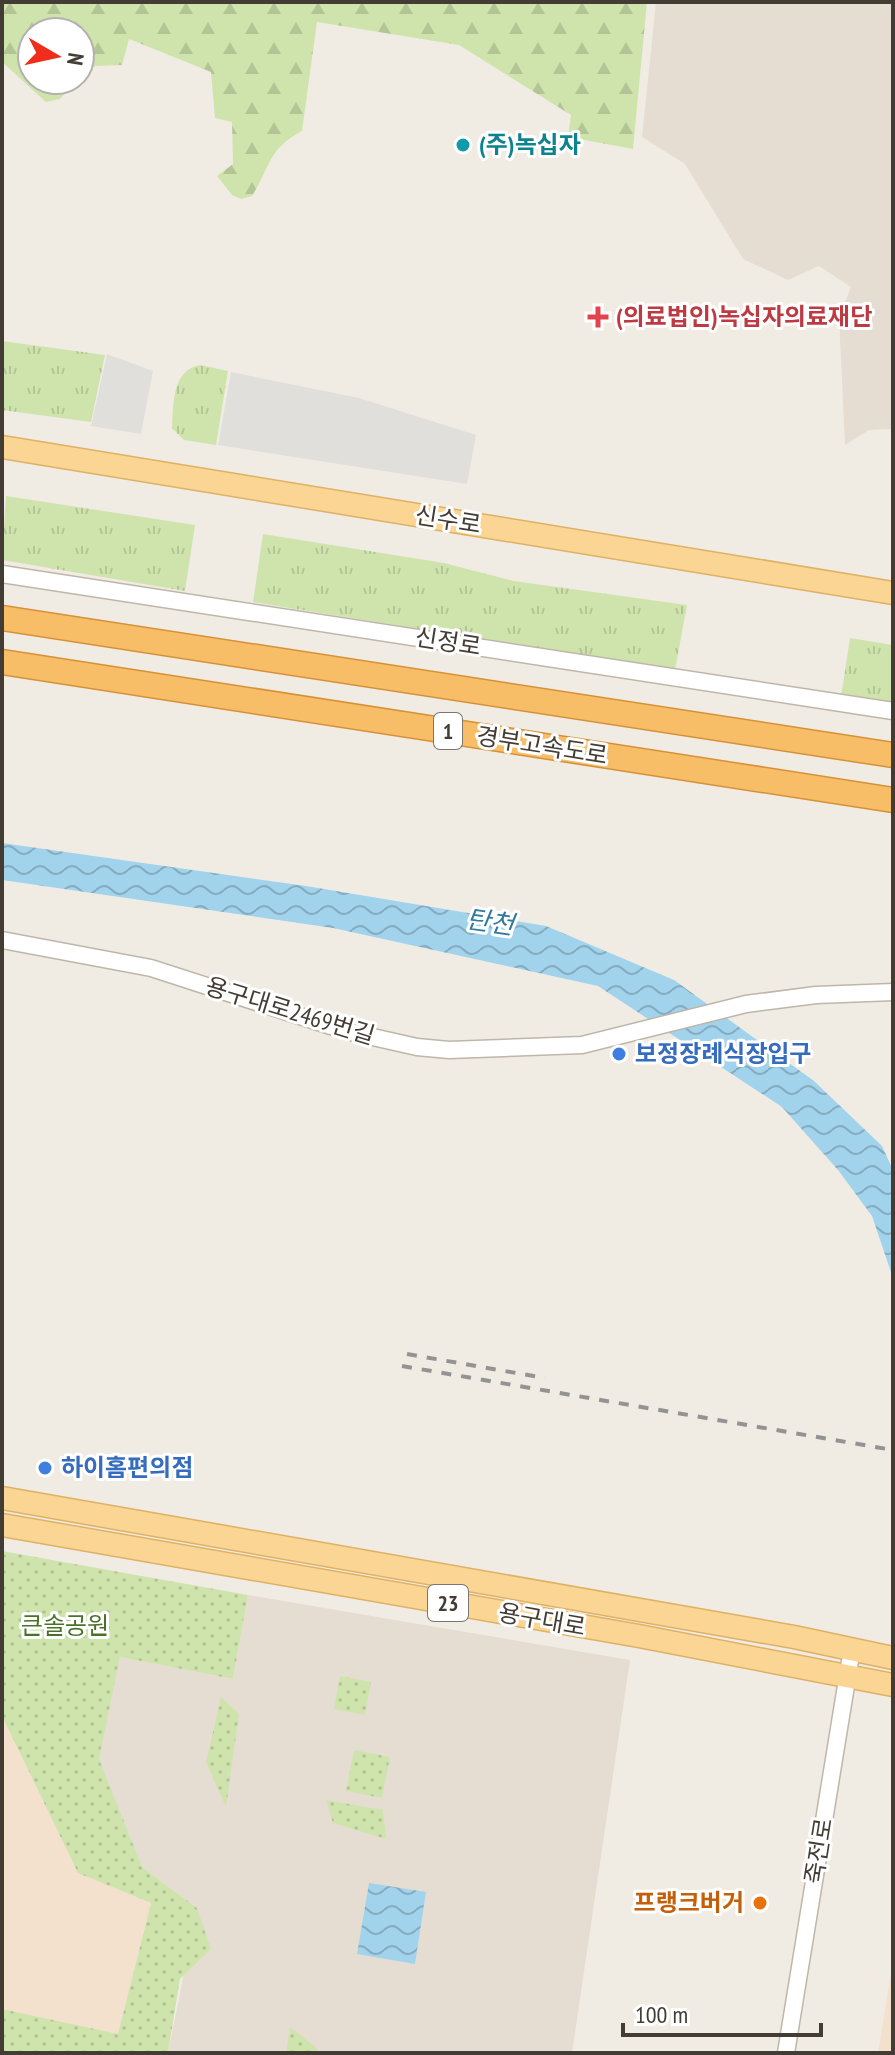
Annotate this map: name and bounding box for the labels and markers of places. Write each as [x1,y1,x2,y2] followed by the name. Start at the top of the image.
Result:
[479,129,581,160] place label: (주)녹십자
[454,136,472,154] marker: (주)녹십자
[616,301,872,332] place label: (의료법인)녹십자의료재단
[587,306,609,328] marker: (의료법인)녹십자의료재단
[635,1038,812,1069] place label: 보정장례식장입구
[610,1045,628,1063] marker: 보정장례식장입구
[61,1452,193,1483] place label: 하이홈편의점
[36,1459,54,1477] marker: 하이홈편의점
[634,1887,744,1918] place label: 프랭크버거
[751,1894,769,1912] marker: 프랭크버거

